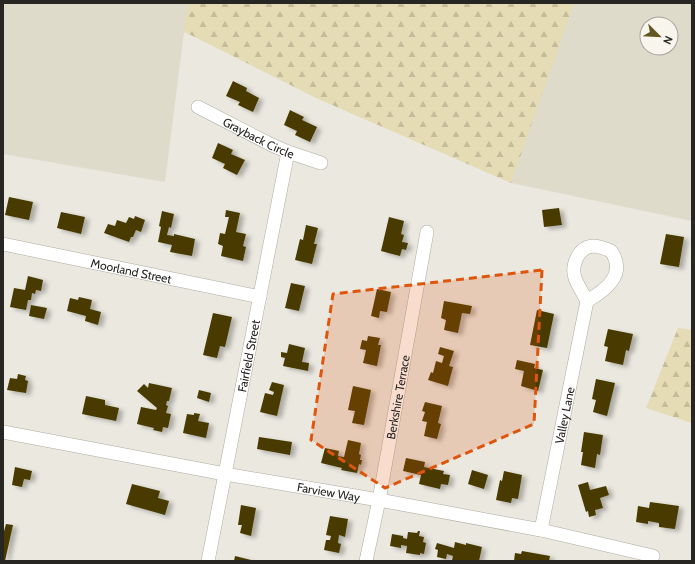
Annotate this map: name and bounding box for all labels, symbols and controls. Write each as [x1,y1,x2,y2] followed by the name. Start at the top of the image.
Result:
[639,16,679,56] north arrow
[660,34,676,46] text: N
[221,114,296,161] street label: Grayback Circle
[90,255,173,286] street label: Moorland Street
[234,318,263,393] street label: Fairfield Street
[383,354,412,440] street label: Berkshire Terrace
[551,386,577,445] street label: Valley Lane
[296,479,361,504] street label: Farview Way

